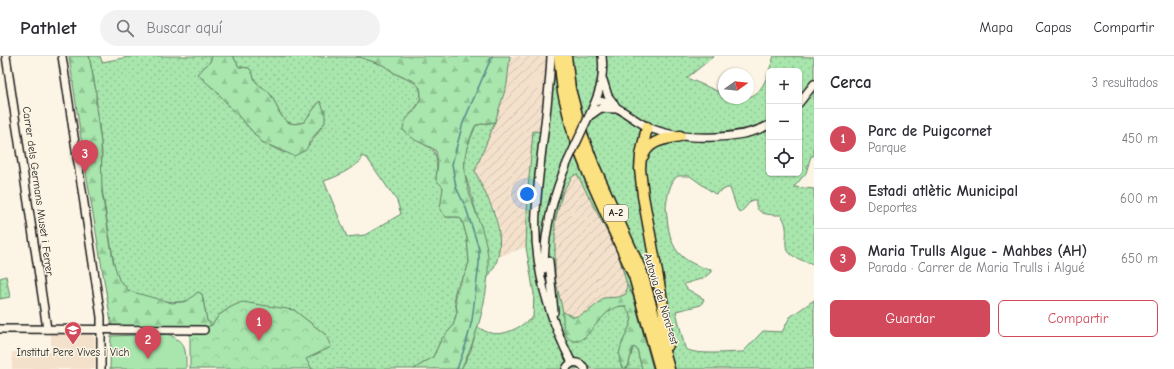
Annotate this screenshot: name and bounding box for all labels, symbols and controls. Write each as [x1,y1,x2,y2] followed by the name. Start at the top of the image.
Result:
[100,10,380,46] search box
[20,17,76,39] text: Pathlet
[114,17,136,39] icon: search
[146,19,222,37] text: Buscar aquí
[980,19,1013,36] text: Mapa
[1035,19,1071,36] text: Capas
[1093,19,1154,36] text: Compartir
[718,68,754,104] north arrow
[766,68,802,176] map controls
[766,68,802,104] button: +
[830,73,872,92] text: Cerca
[1092,75,1158,90] text: 3 resultados
[766,104,802,140] button: −
[20,105,56,277] street label: Carrer dels Germans Muset i Ferrer
[868,122,992,140] text: Parc de Puigcornet
[840,131,846,146] text: 1
[1122,131,1158,146] text: 450 m
[72,140,98,173] pin: 3
[766,140,802,176] button: locate
[868,140,906,155] text: Parque
[868,182,1018,200] text: Estadi atlètic Municipal
[517,184,537,204] your location
[840,191,846,206] text: 2
[1120,191,1158,206] text: 600 m
[868,200,917,215] text: Deportes
[604,205,628,221] road number: A-2
[868,242,1087,260] text: Maria Trulls Algue - Mahbes (AH)
[840,251,846,266] text: 3
[1121,251,1158,266] text: 650 m
[641,252,681,347] street label: Autovia del Nord-est
[868,260,1085,275] text: Parada · Carrer de Maria Trulls i Algué
[830,300,990,337] button: Guardar
[998,300,1158,337] button: Compartir
[246,308,272,341] pin: 1
[63,320,83,345] school or university icon: Institut Pere Vives i Vich
[135,326,161,359] pin: 2
[16,346,130,359] place label: Institut Pere Vives i Vich

